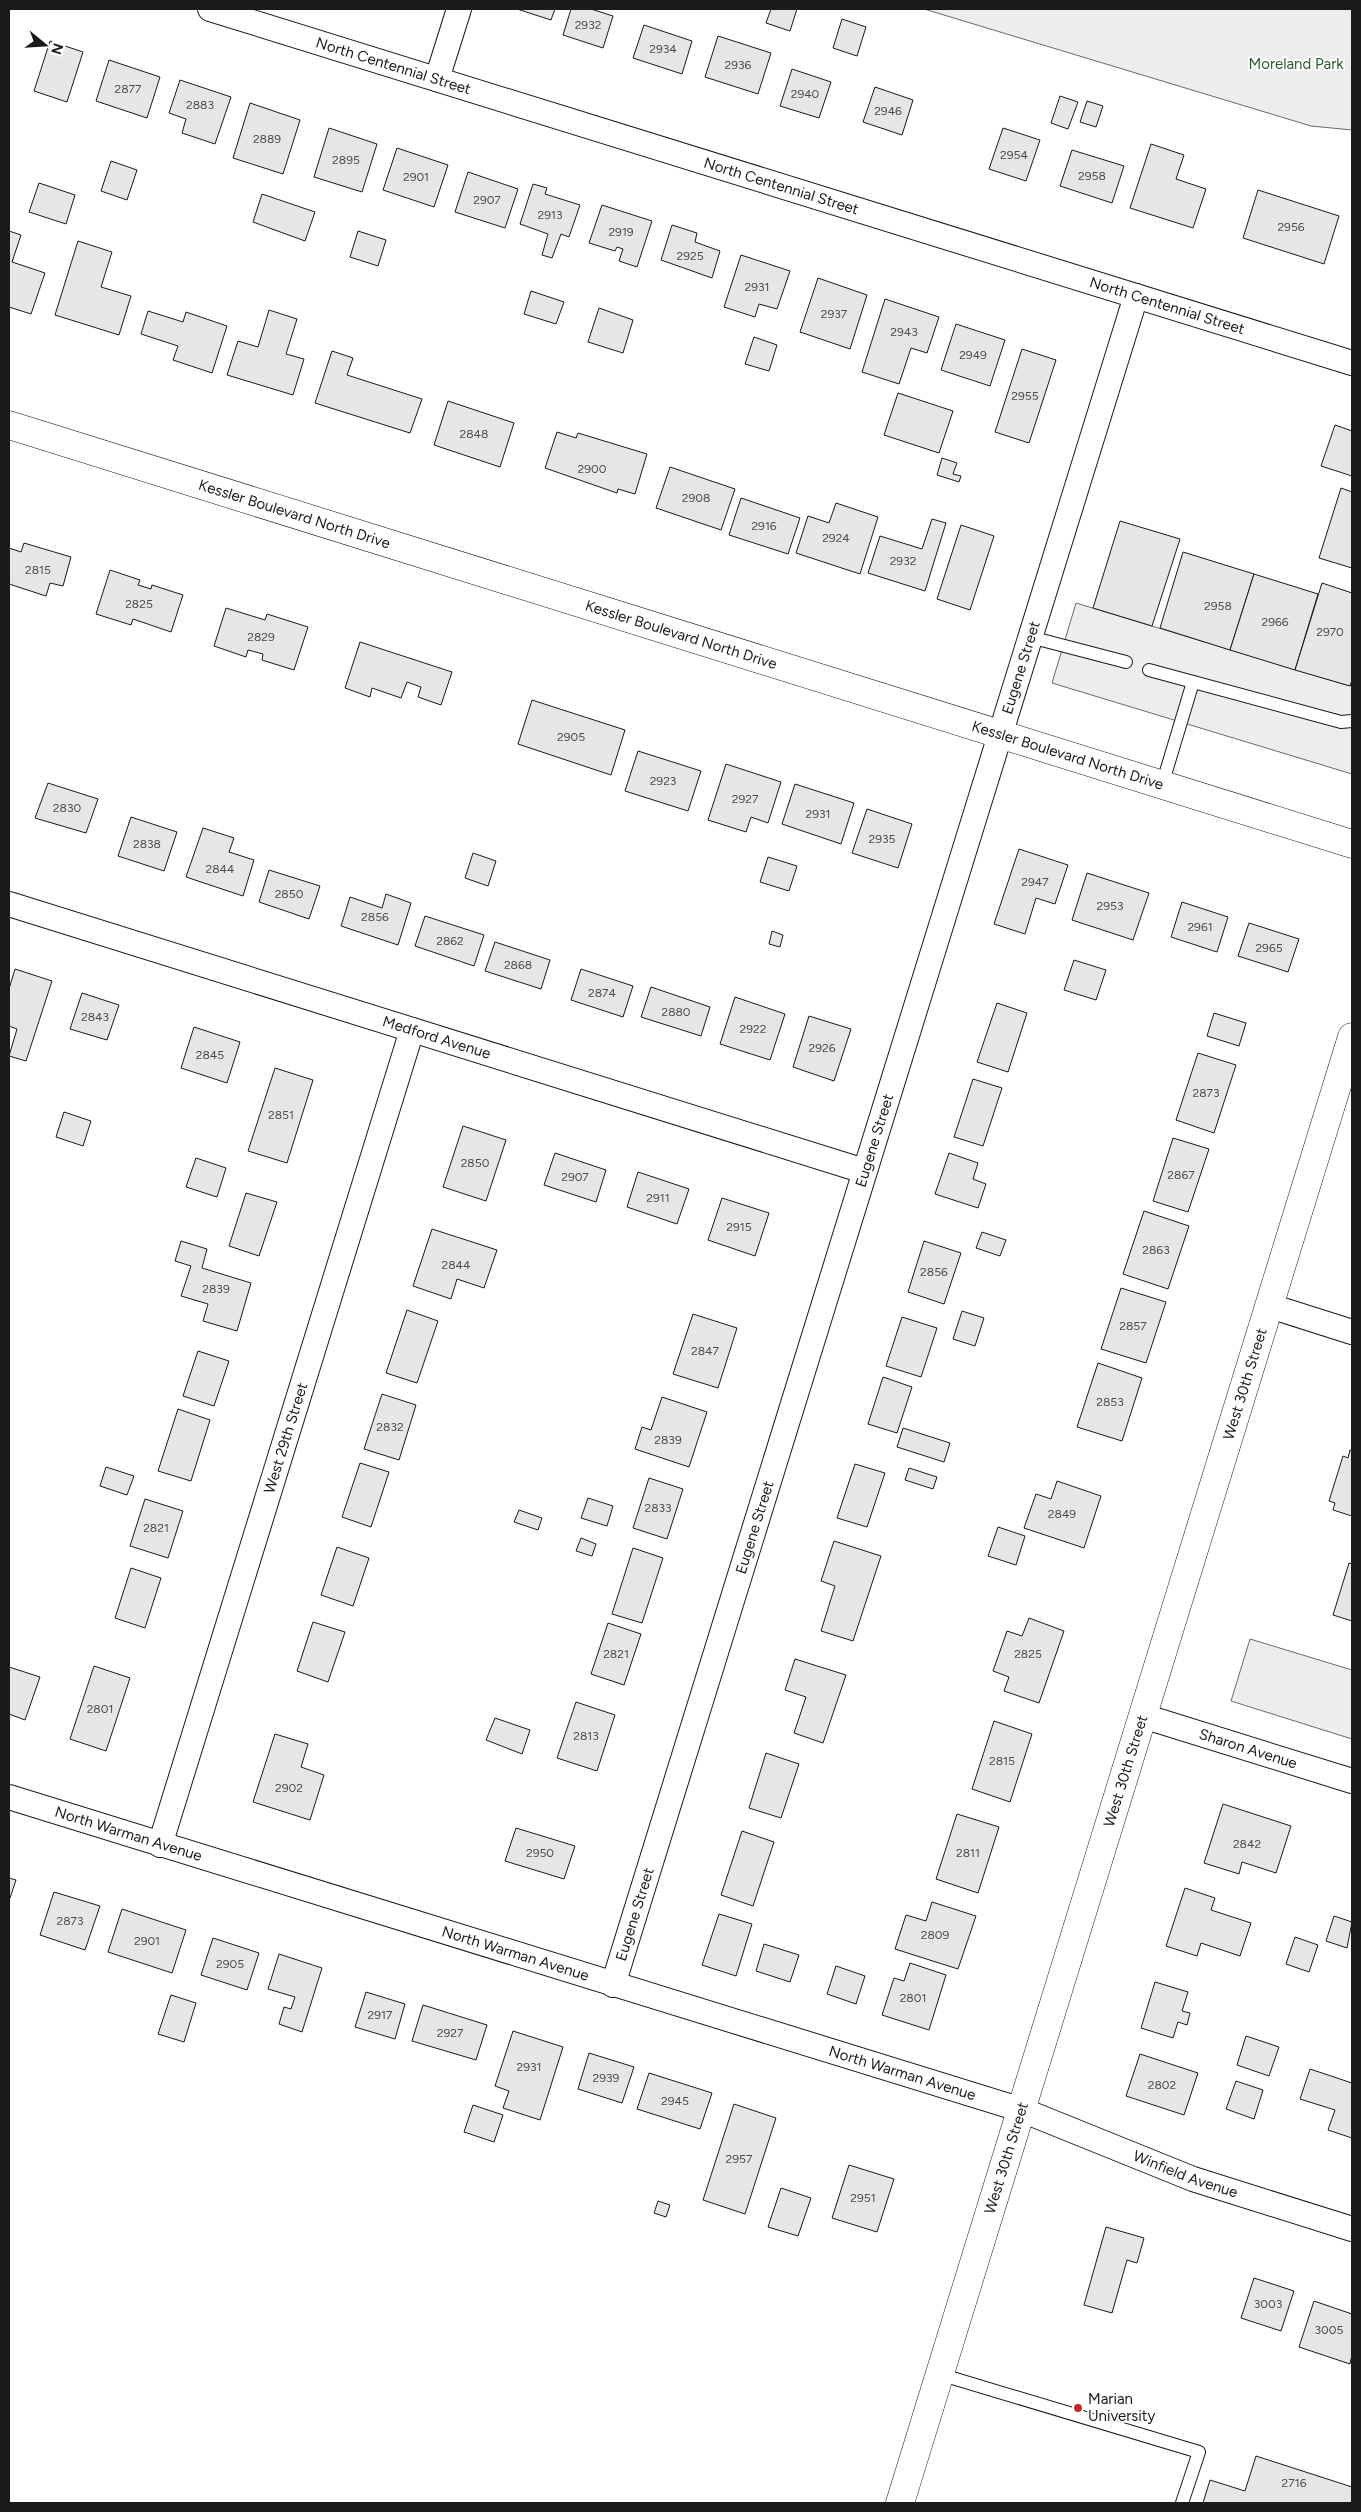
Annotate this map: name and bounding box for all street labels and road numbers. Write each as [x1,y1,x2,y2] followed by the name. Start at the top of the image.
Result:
[314,33,473,98] street label: North Centennial Street
[701,154,861,219] street label: North Centennial Street
[1087,273,1247,338] street label: North Centennial Street
[196,476,393,552] street label: Kessler Boulevard North Drive
[583,596,779,673] street label: Kessler Boulevard North Drive
[998,619,1044,717] street label: Eugene Street
[970,717,1166,794] street label: Kessler Boulevard North Drive
[380,1012,493,1063] street label: Medford Avenue
[852,1091,897,1189] street label: Eugene Street
[1219,1326,1271,1442] street label: West 30th Street
[260,1380,312,1496] street label: West 29th Street
[732,1478,778,1576] street label: Eugene Street
[1100,1713,1151,1829] street label: West 30th Street
[1197,1725,1299,1772] street label: Sharon Avenue
[53,1803,204,1865] street label: North Warman Avenue
[612,1865,658,1963] street label: Eugene Street
[440,1922,591,1985] street label: North Warman Avenue
[827,2042,978,2104] street label: North Warman Avenue
[981,2100,1032,2216] street label: West 30th Street
[1131,2147,1240,2202] street label: Winfield Avenue

